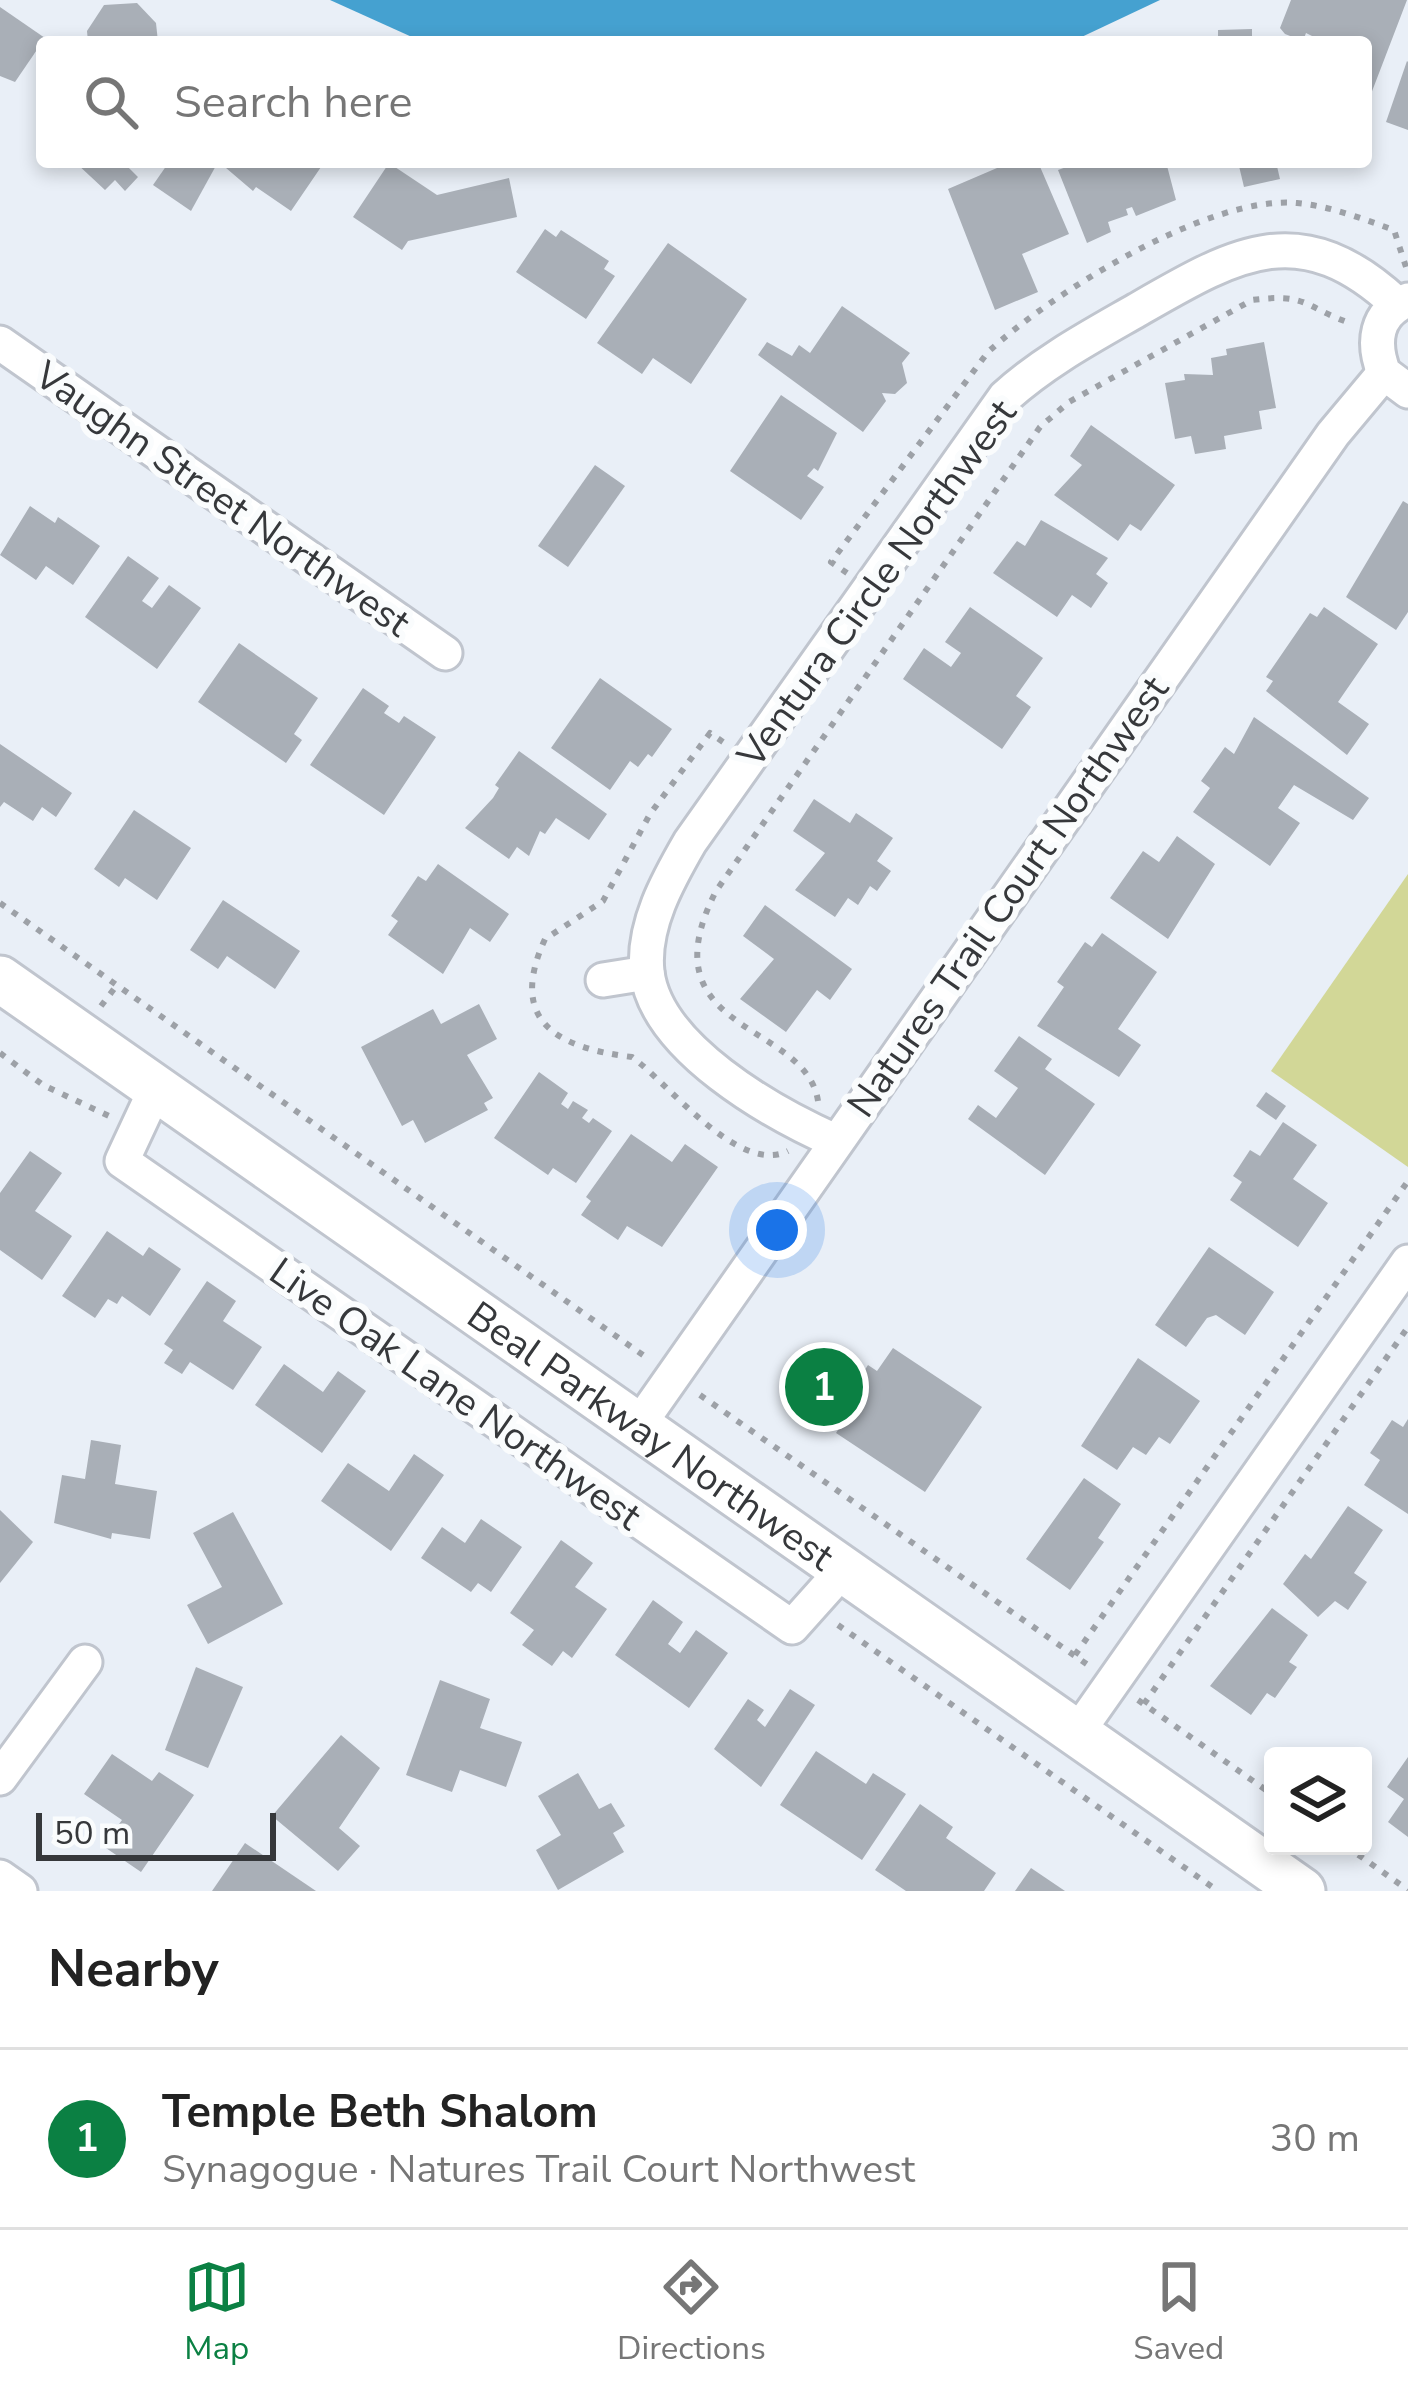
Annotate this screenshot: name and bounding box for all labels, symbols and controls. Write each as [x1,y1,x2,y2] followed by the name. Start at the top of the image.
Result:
[36,36,1372,168] search box
[78,69,144,135] icon: search
[174,72,413,133] text: Search here
[23,349,421,649] street label: Vaughn Street Northwest
[725,389,1029,780] street label: Ventura Circle Northwest
[835,665,1181,1128] street label: Natures Trail Court Northwest
[747,1200,807,1260] your location
[259,1246,652,1543] street label: Live Oak Lane Northwest
[456,1289,844,1583] street label: Beal Parkway Northwest
[785,1342,863,1432] pin: 1
[1264,1747,1372,1855] map controls
[1264,1747,1372,1855] button: layers
[36,1807,276,1860] scale bar
[54,1811,130,1856] text: 50 m
[48,1934,219,2004] text: Nearby
[162,2082,598,2143] text: Temple Beth Shalom
[75,2112,99,2165] text: 1
[1270,2112,1360,2165] text: 30 m
[162,2143,915,2196] text: Synagogue · Natures Trail Court Northwest
[184,2254,250,2371] tab: Map
[617,2254,766,2371] tab: Directions
[1133,2254,1224,2371] tab: Saved

